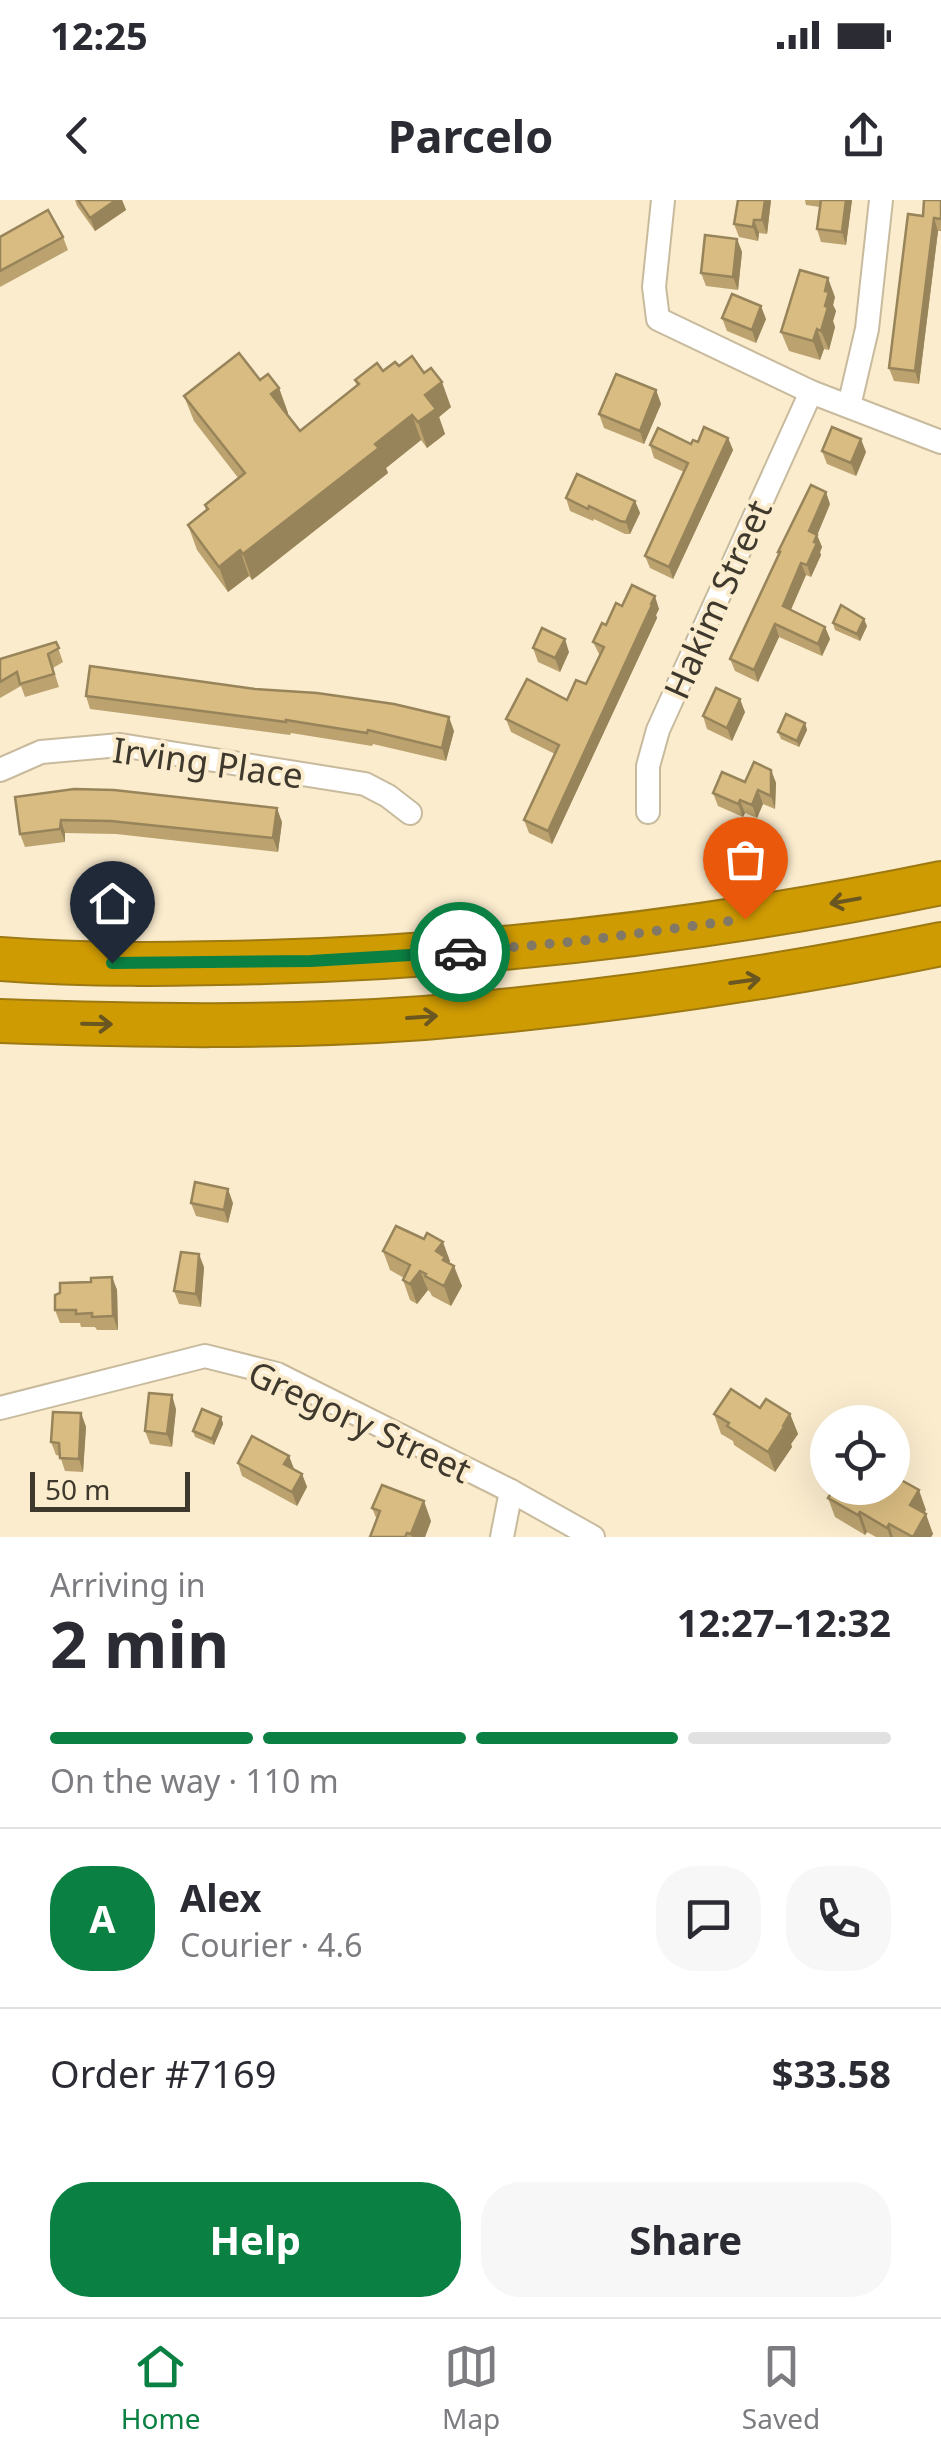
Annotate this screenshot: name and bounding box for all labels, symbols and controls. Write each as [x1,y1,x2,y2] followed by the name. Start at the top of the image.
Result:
[50,9,148,61] text: 12:25
[388,105,553,166] text: Parcelo
[50,108,105,163] icon: back
[836,108,891,163] icon: share
[652,492,782,706] street label: Hakim Street
[110,725,306,799] street label: Irving Place
[703,817,788,920] pin
[718,832,773,887] icon: bag
[70,861,155,964] pin
[85,876,140,931] icon: home
[830,892,862,911] one-way arrow
[410,902,510,1002] courier
[433,925,488,980] icon: car
[728,971,761,989] one-way arrow
[406,1008,438,1027] one-way arrow
[80,1014,113,1034] one-way arrow
[241,1349,479,1493] street label: Gregory Street
[810,1405,910,1505] map controls
[810,1405,910,1505] button: locate
[30,1467,190,1512] scale bar
[45,1470,111,1508] text: 50 m
[50,1563,205,1606] text: Arriving in
[677,1596,891,1648] text: 12:27–12:32
[50,1599,229,1687] text: 2 min
[50,1759,339,1802] text: On the way · 110 m
[656,1866,761,1971] button: chat
[786,1866,891,1971] button: phone
[180,1871,262,1923] text: Alex
[89,1892,116,1944] text: A
[180,1923,363,1966] text: Courier · 4.6
[50,2047,276,2099] text: Order #7169
[772,2047,891,2099] text: $33.58
[50,2182,461,2297] button: Help
[481,2182,891,2297] button: Share
[121,2339,200,2437] tab: Home
[442,2339,500,2437] tab: Map
[742,2339,820,2437] tab: Saved

